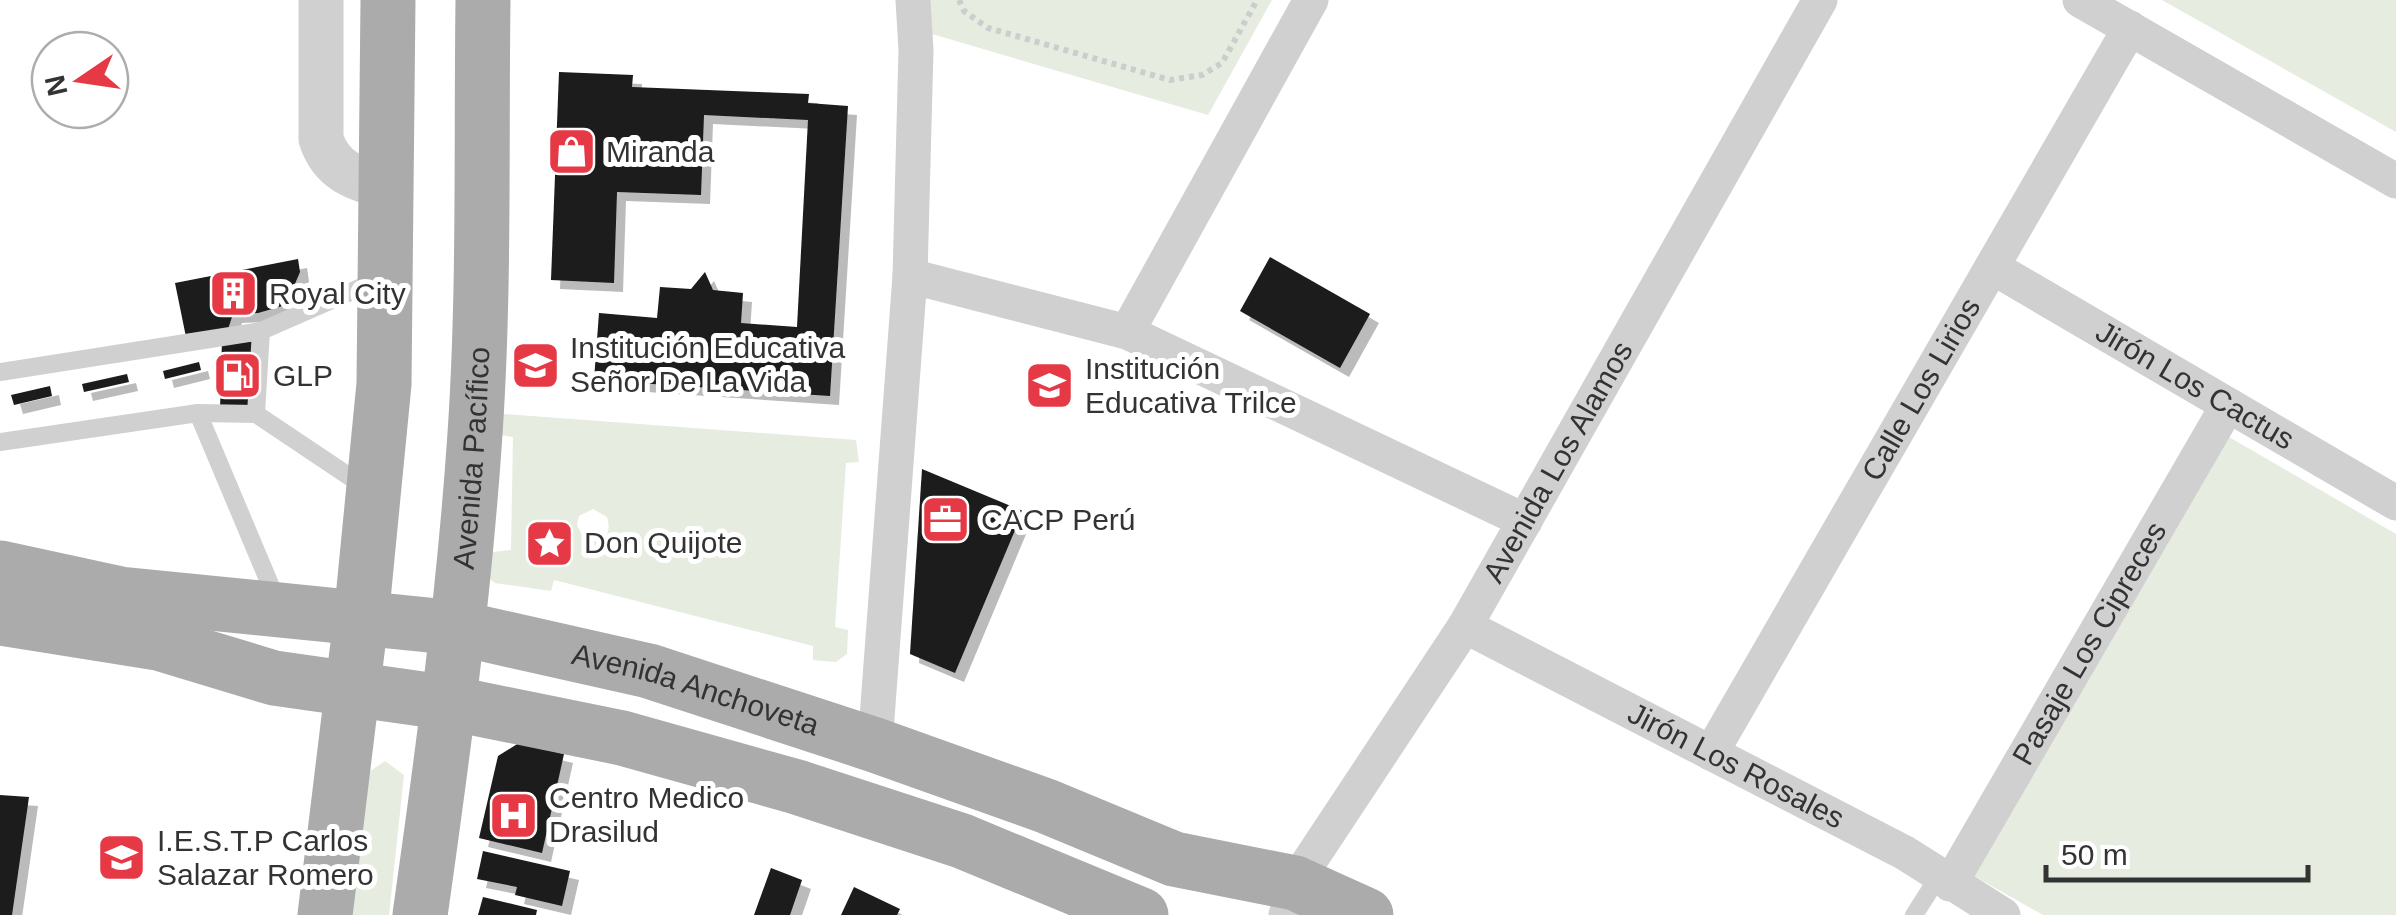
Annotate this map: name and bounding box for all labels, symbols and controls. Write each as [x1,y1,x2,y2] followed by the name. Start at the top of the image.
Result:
[30,30,130,130] north arrow
[39,72,74,99] text: N
[545,126,597,178] shop icon: Miranda
[606,135,715,168] place label: Miranda
[208,268,260,320] building icon: Royal City
[269,277,406,310] place label: Royal City
[1855,292,1986,486] street label: Calle Los Lirios
[2090,314,2300,456] street label: Jirón Los Cactus
[570,331,845,398] place label: Institución Educativa Señor De La Vida
[1476,336,1639,588] street label: Avenida Los Alamos
[509,339,561,391] school or university icon: Institución Educativa Señor De La Vida
[447,346,495,571] street label: Avenida Pacífico
[212,350,264,402] fuel station icon: GLP
[1085,352,1297,419] place label: Institución Educativa Trilce
[273,359,333,392] place label: GLP
[1024,360,1076,412] school or university icon: Institución Educativa Trilce
[920,494,972,546] office icon: CACP Perú
[981,503,1136,536] place label: CACP Perú
[2006,516,2172,771] street label: Pasaje Los Cipreces
[523,517,575,569] place icon: Don Quijote
[584,526,742,559] place label: Don Quijote
[569,637,824,742] street label: Avenida Anchoveta
[1623,696,1850,835] street label: Jirón Los Rosales
[549,781,744,848] place label: Centro Medico Drasilud
[488,789,540,841] hospital icon: Centro Medico Drasilud
[2046,820,2308,882] scale bar
[157,824,374,891] place label: I.E.S.T.P Carlos Salazar Romero
[96,832,148,884] school or university icon: I.E.S.T.P Carlos Salazar Romero
[2061,838,2128,871] text: 50 m

